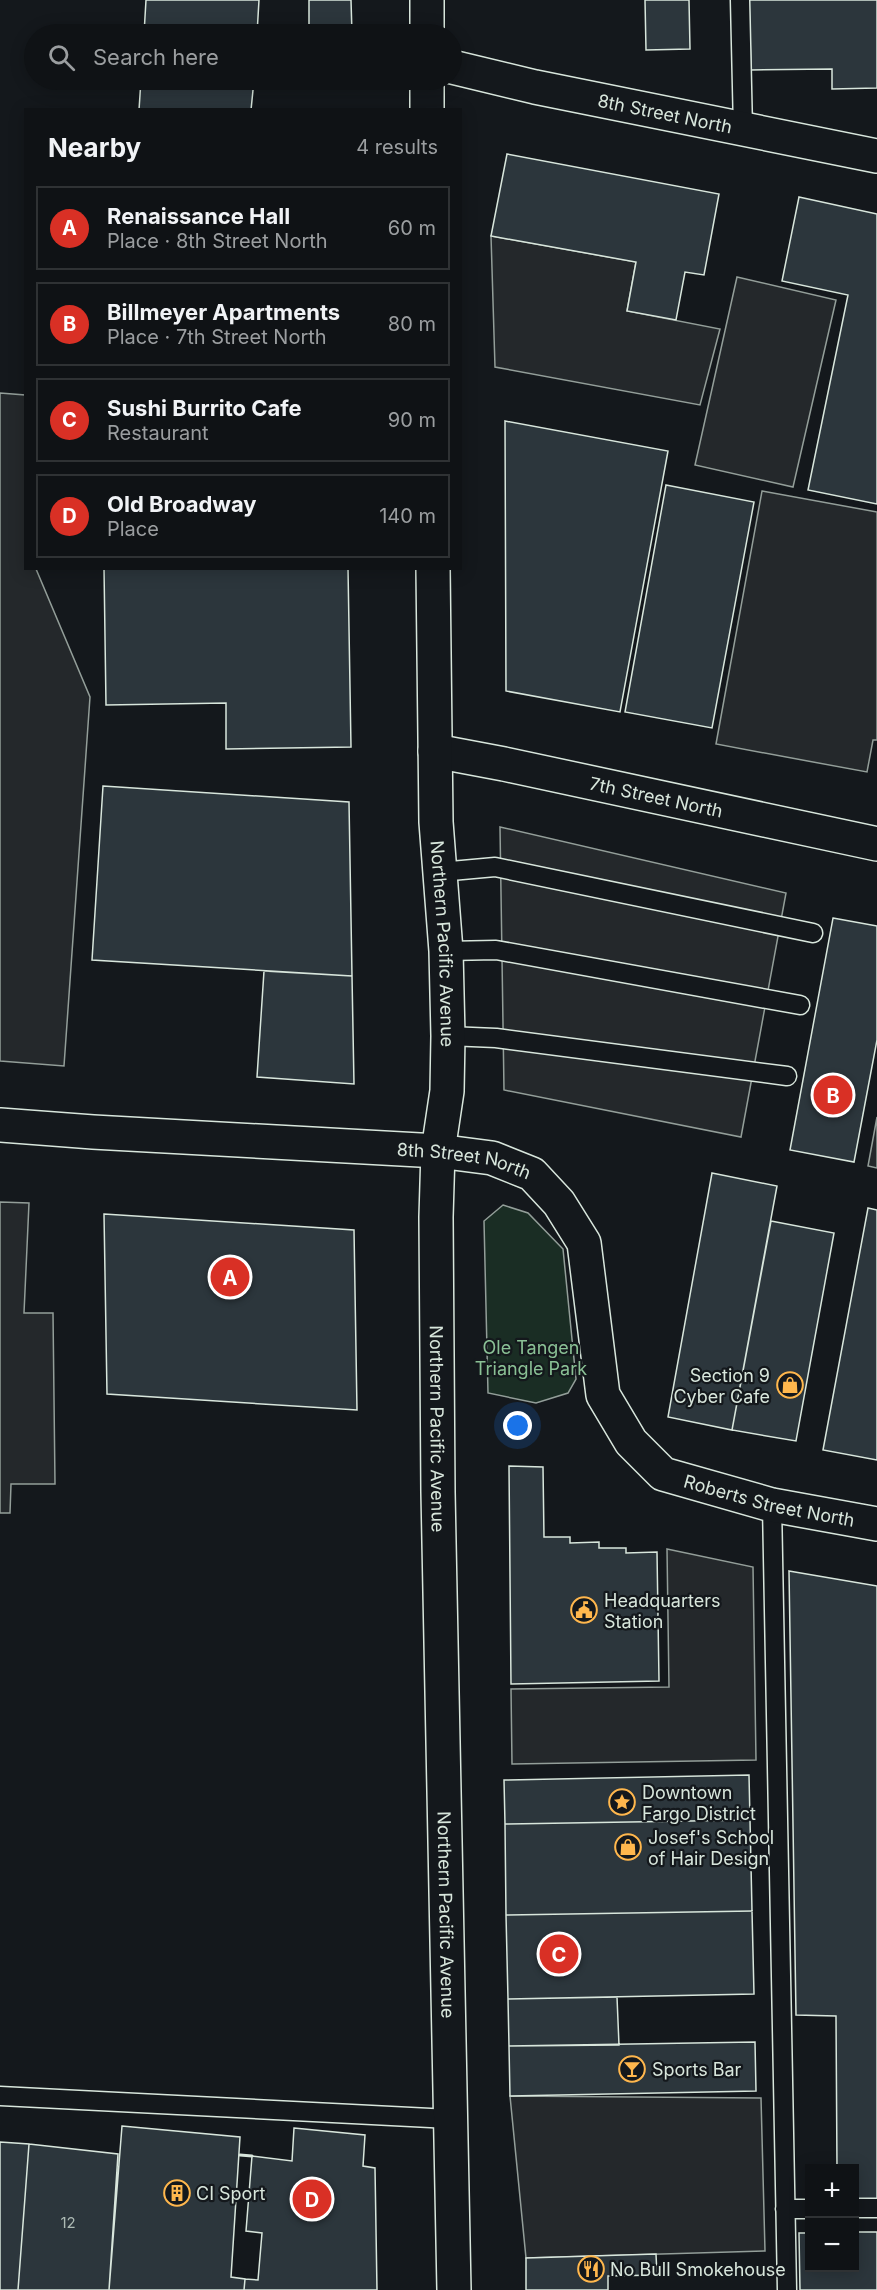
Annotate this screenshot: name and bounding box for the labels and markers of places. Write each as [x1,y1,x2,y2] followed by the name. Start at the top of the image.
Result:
[814,1072,852,1118] pin: B
[210,1254,250,1300] pin: A
[673,1365,770,1407] place label: Section 9 Cyber Cafe
[775,1370,805,1400] shop icon: Section 9 Cyber Cafe
[604,1590,721,1632] place label: Headquarters Station
[569,1595,599,1625] public building icon: Headquarters Station
[642,1782,756,1824] place label: Downtown Fargo District
[607,1787,637,1817] place icon: Downtown Fargo District
[648,1827,774,1869] place label: Josef's School of Hair Design
[613,1832,643,1862] shop icon: Josef's School of Hair Design
[540,1932,578,1976] pin: C
[617,2054,647,2084] bar icon: Sports Bar
[652,2059,742,2080] place label: Sports Bar
[292,2176,332,2222] pin: D
[162,2178,192,2208] building icon: CI Sport
[196,2183,265,2204] place label: CI Sport
[576,2254,606,2284] restaurant icon: No Bull Smokehouse
[610,2259,786,2280] place label: No Bull Smokehouse

